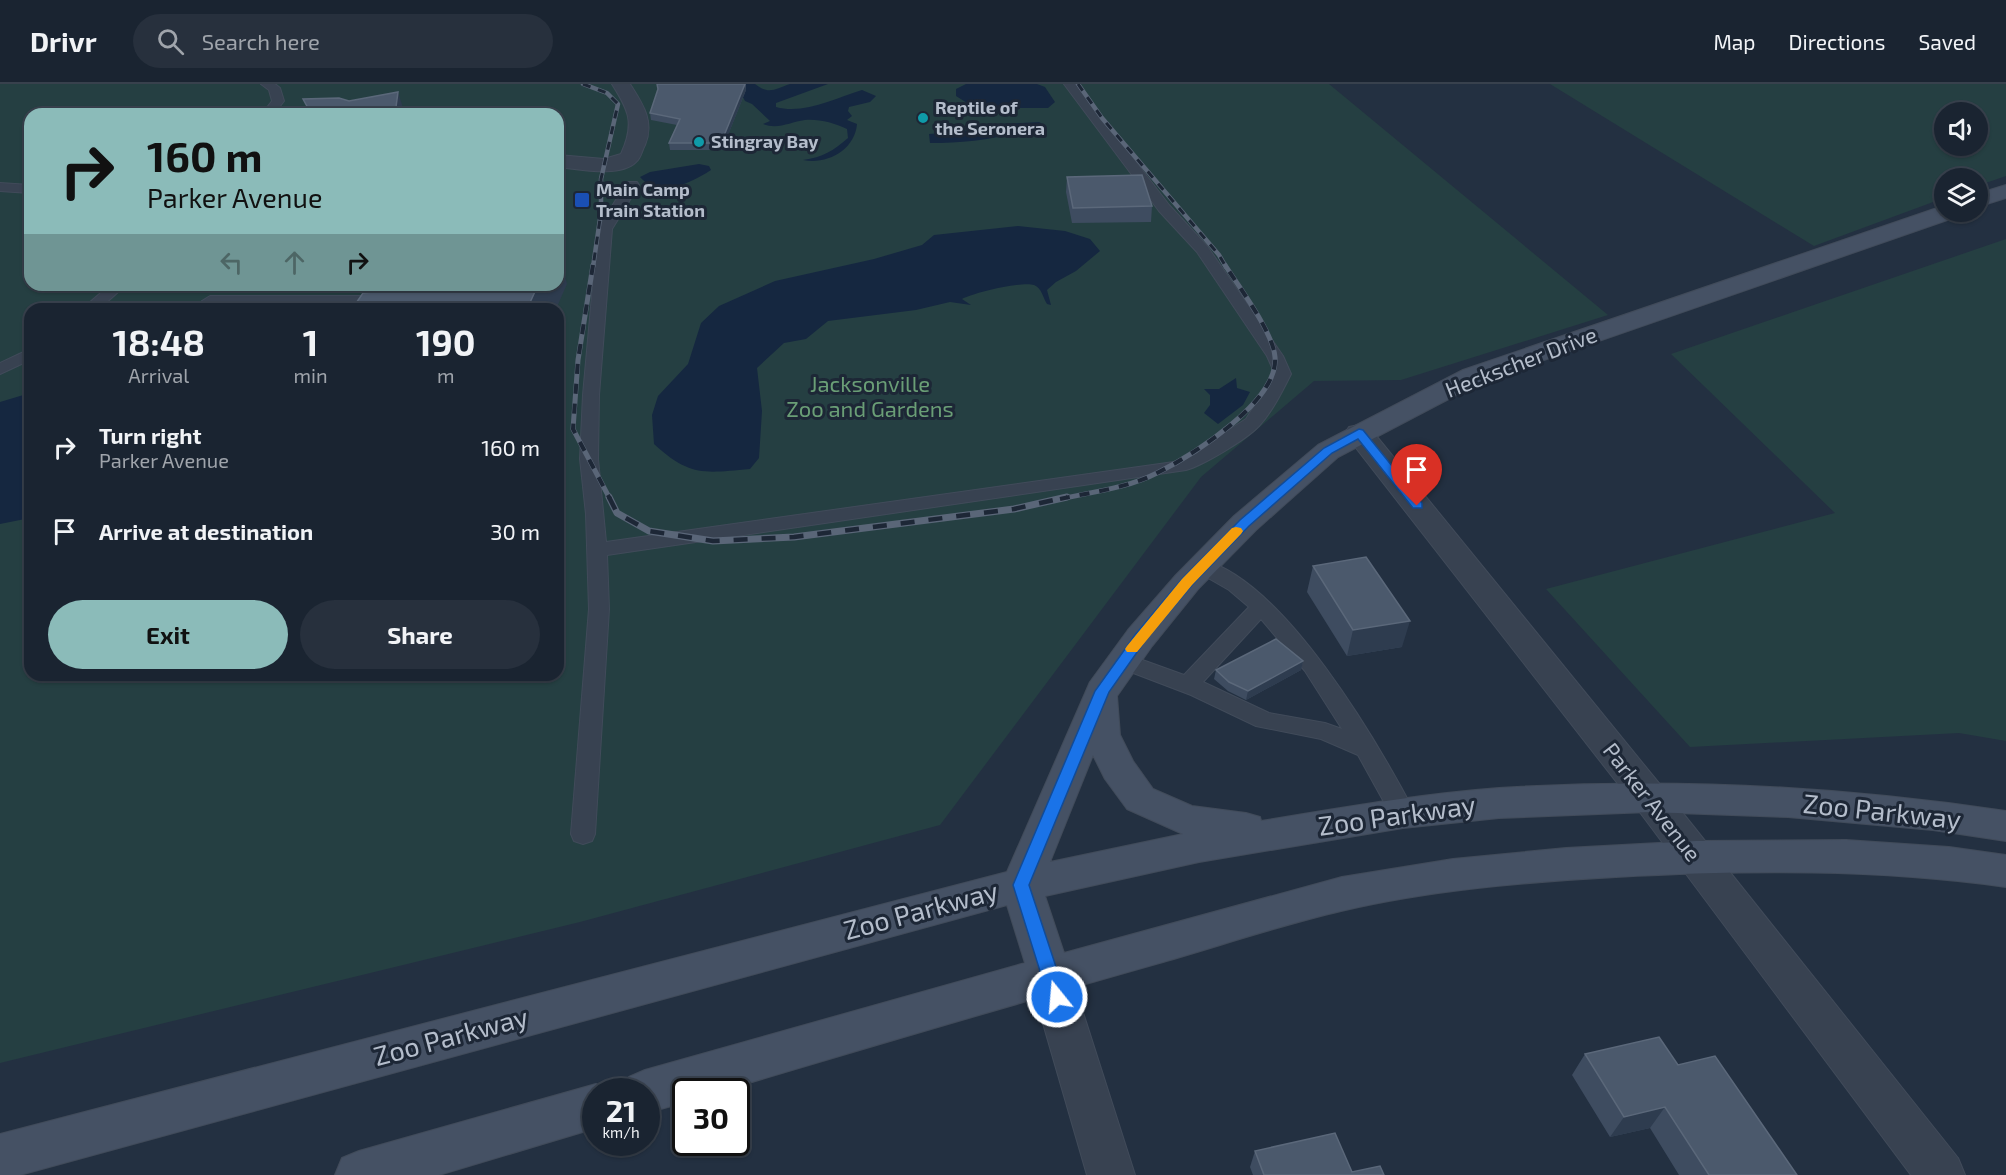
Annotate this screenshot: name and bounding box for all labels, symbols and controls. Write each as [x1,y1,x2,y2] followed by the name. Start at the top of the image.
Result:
[133,14,553,68] search box
[30,24,97,58] text: Drivr
[154,25,187,58] icon: search
[202,28,320,54] text: Search here
[1713,29,1756,54] text: Map
[1789,29,1885,54] text: Directions
[1918,29,1976,54] text: Saved
[935,96,1045,139] place label: Reptile of the Seronera
[1934,102,1988,222] map controls
[1934,102,1988,156] button: sound
[916,111,930,125] marker: Reptile of the Seronera
[147,130,263,180] text: 160 m
[711,130,819,152] place label: Stingray Bay
[48,132,126,210] icon: right
[692,135,706,149] marker: Stingray Bay
[1934,168,1988,222] button: layers
[596,178,705,221] place label: Main Camp Train Station
[147,181,322,213] text: Parker Avenue
[573,191,591,209] marker: Main Camp Train Station
[215,246,248,279] icon: left
[278,246,311,279] icon: ahead
[341,246,374,279] icon: right
[112,320,205,363] text: 18:48
[303,320,318,363] text: 1
[416,320,476,363] text: 190
[1441,320,1600,402] street label: Heckscher Drive
[128,363,189,387] text: Arrival
[293,363,328,387] text: min
[437,363,455,387] text: m
[786,370,954,421] park label: Jacksonville Zoo and Gardens
[99,422,201,448] text: Turn right
[48,431,81,464] icon: right
[481,434,540,460] text: 160 m
[1391,444,1442,506] pin
[99,448,229,472] text: Parker Avenue
[1400,453,1433,486] icon: arrive
[48,515,81,548] icon: arrive
[99,518,313,544] text: Arrive at destination
[490,518,540,544] text: 30 m
[48,600,288,669] button: Exit
[300,600,540,669] button: Share
[1599,737,1707,866] street label: Parker Avenue
[1802,786,1963,835] street label: Zoo Parkway
[1316,787,1478,842] street label: Zoo Parkway
[840,873,1001,946] street label: Zoo Parkway
[1025,965,1089,1029] position arrow
[370,999,531,1072] street label: Zoo Parkway
[672,1078,750,1156] speed limit sign: 30
[606,1092,636,1128] text: 21
[602,1123,640,1141] text: km/h

